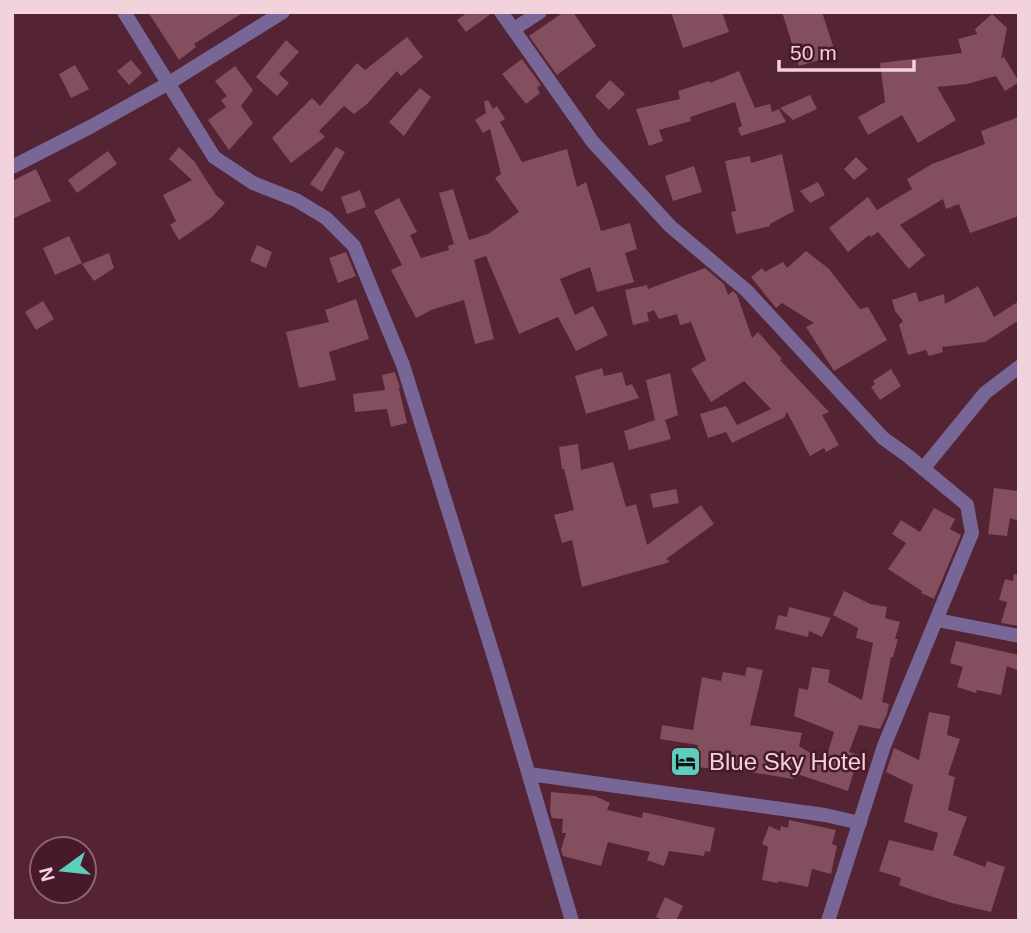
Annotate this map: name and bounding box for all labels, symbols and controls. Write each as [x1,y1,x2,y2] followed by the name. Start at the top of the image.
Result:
[779,28,914,72] scale bar
[790,41,837,64] text: 50 m
[669,745,703,779] hotel icon: Blue Sky Hotel
[709,748,866,775] place label: Blue Sky Hotel
[28,835,98,905] north arrow
[35,865,59,884] text: N

